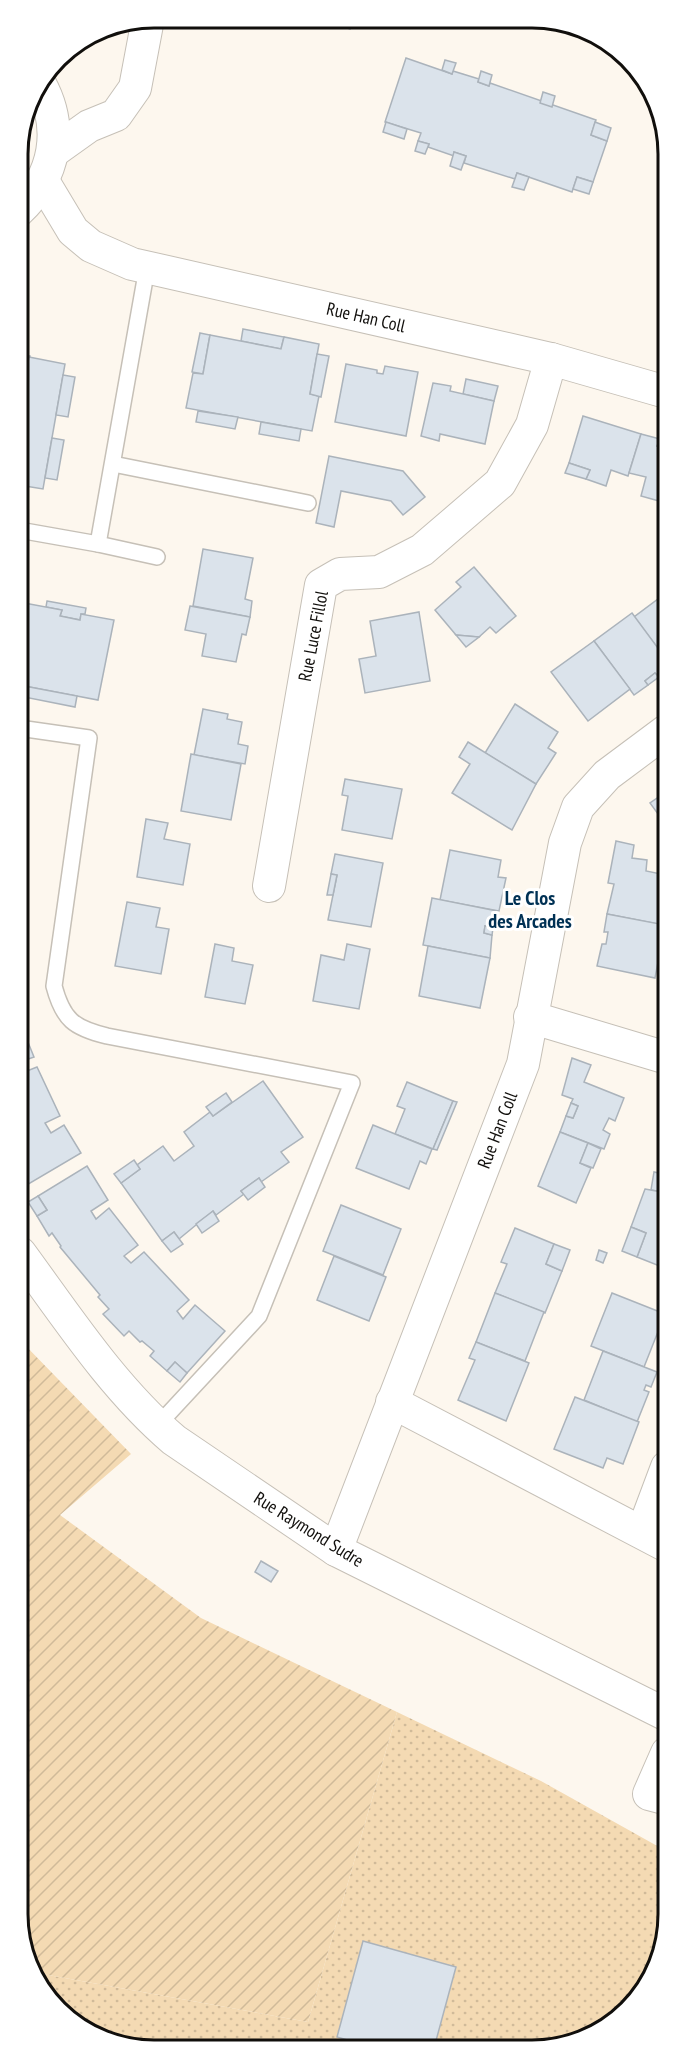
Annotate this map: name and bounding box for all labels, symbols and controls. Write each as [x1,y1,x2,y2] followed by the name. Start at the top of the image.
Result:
[324,297,408,337] street label: Rue Han Coll
[293,588,333,683] street label: Rue Luce Fillol
[488,885,572,934] district label: Le Clos des Arcades
[472,1088,522,1172] street label: Rue Han Coll
[250,1486,368,1572] street label: Rue Raymond Sudre

